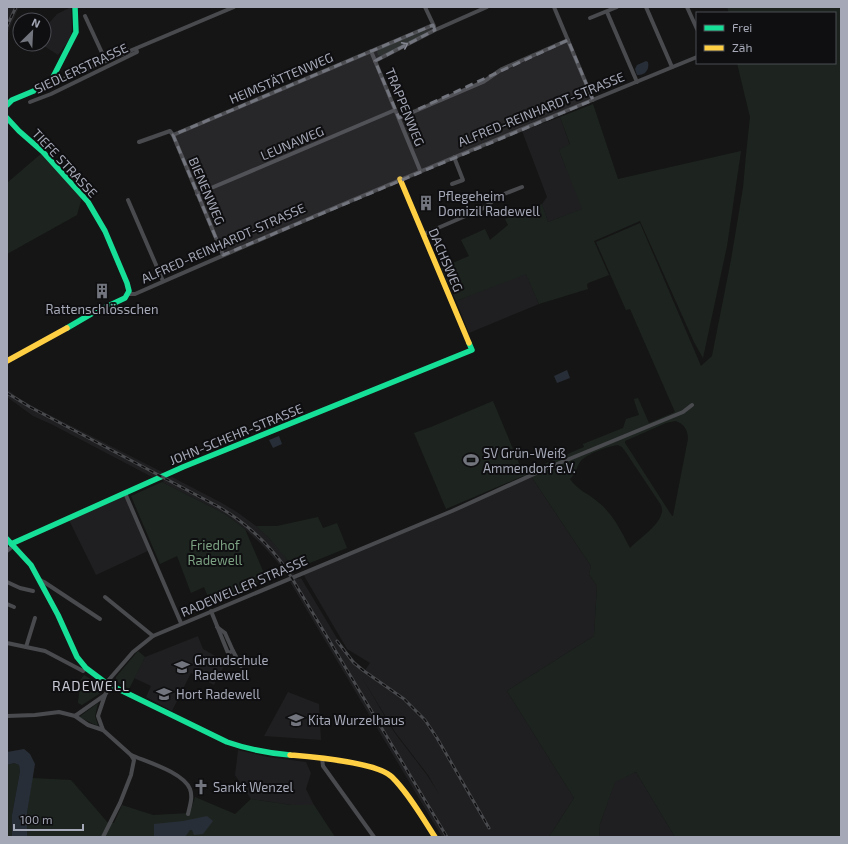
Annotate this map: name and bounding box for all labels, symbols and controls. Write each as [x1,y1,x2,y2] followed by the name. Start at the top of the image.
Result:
[12,12,52,52] north arrow
[696,12,836,64] legend
[30,15,43,30] text: N
[732,20,752,34] text: Frei
[32,39,130,97] street label: SIEDLERSTRASSE
[732,40,752,54] text: Zäh
[401,43,409,50] one-way arrow
[227,49,335,107] street label: HEIMSTÄTTENWEG
[382,65,428,149] street label: TRAPPENWEG
[455,68,627,150] street label: ALFRED-REINHARDT-STRASSE
[258,122,326,164] street label: LEUNAWEG
[29,125,101,201] street label: TIEFE STRASSE
[186,155,228,227] street label: BIENENWEG
[438,188,540,219] place label: Pflegeheim Domizil Radewell
[417,194,435,212] building icon: Pflegeheim Domizil Radewell
[138,199,308,287] street label: ALFRED-REINHARDT-STRASSE
[425,226,467,294] street label: DACHSWEG
[93,282,111,300] building icon: Rattenschlösschen
[45,301,159,317] place label: Rattenschlösschen
[167,400,305,468] street label: JOHN-SCHEHR-STRASSE
[483,445,576,476] place label: SV Grün-Weiß Ammendorf e.V.
[462,451,480,469] sports icon: SV Grün-Weiß Ammendorf e.V.
[188,537,243,568] park label: Friedhof Radewell
[178,552,310,620] street label: RADEWELLER STRASSE
[194,652,269,683] place label: Grundschule Radewell
[173,658,191,676] school or university icon: Grundschule Radewell
[52,677,130,694] district label: RADEWELL
[155,685,173,703] school or university icon: Hort Radewell
[176,686,260,702] place label: Hort Radewell
[287,711,305,729] school or university icon: Kita Wurzelhaus
[308,712,405,728] place label: Kita Wurzelhaus
[192,778,210,796] church icon: Sankt Wenzel
[213,779,294,795] place label: Sankt Wenzel
[14,806,83,832] scale bar
[20,812,52,826] text: 100 m

